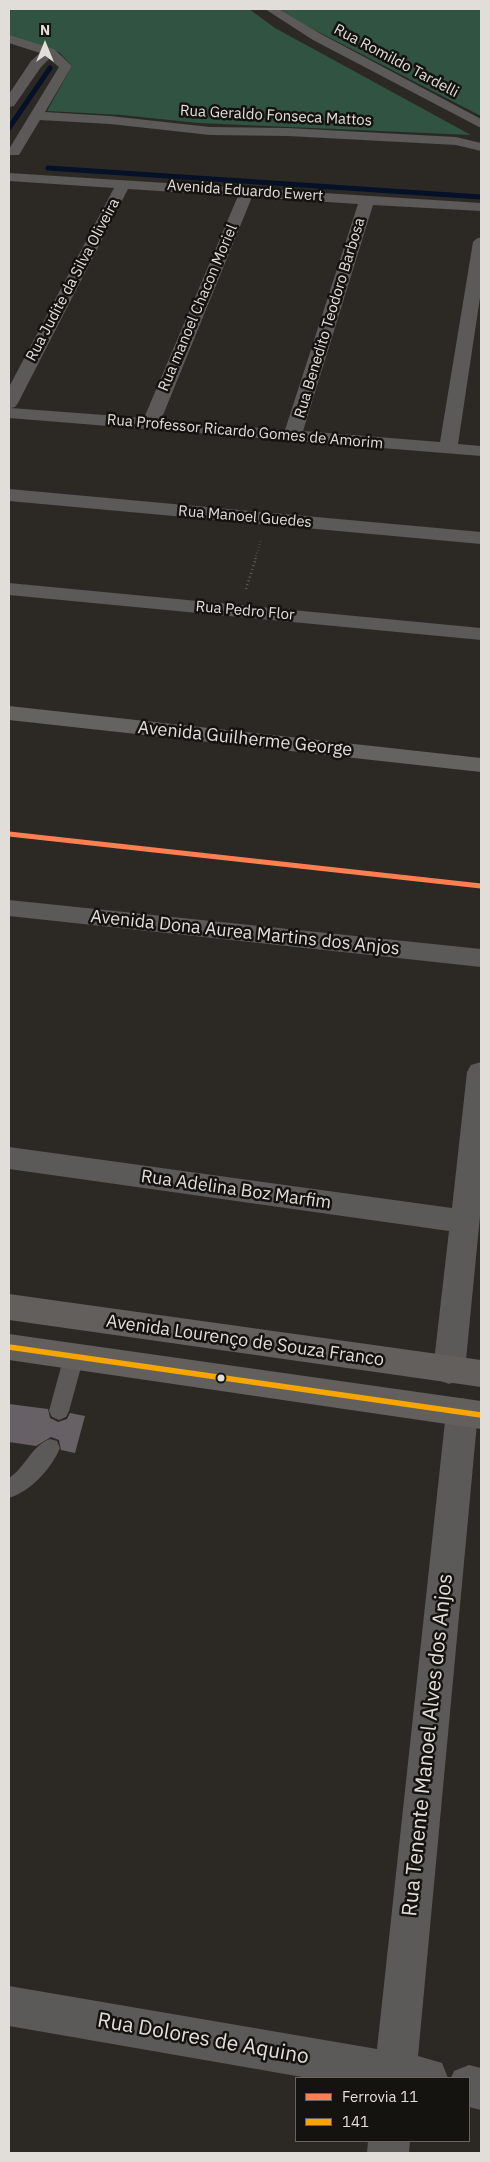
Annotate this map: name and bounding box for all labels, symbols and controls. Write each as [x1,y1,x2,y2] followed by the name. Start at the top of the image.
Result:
[20,20,70,70] north arrow
[331,20,461,102] street label: Rua Romildo Tardelli
[40,21,50,39] text: N
[180,102,372,130] street label: Rua Geraldo Fonseca Mattos
[166,177,324,205] street label: Avenida Eduardo Ewert
[22,195,124,365] street label: Rua Judite da Silva Oliveira
[291,216,369,420] street label: Rua Benedito Teodoro Barbosa
[155,222,241,394] street label: Rua manoel Chacon Moriel
[106,411,384,453] street label: Rua Professor Ricardo Gomes de Amorim
[177,502,313,532] street label: Rua Manoel Guedes
[195,598,295,624] street label: Rua Pedro Flor
[137,717,353,761] street label: Avenida Guilherme George
[89,906,401,960] street label: Avenida Dona Aurea Martins dos Anjos
[139,1166,333,1214] street label: Rua Adelina Boz Marfim
[105,1311,385,1371] street label: Avenida Lourenço de Souza Franco
[216,1373,226,1383] unlabelled marker
[397,1572,459,1918] street label: Rua Tenente Manoel Alves dos Anjos
[95,2008,311,2070] street label: Rua Dolores de Aquino
[295,2077,470,2142] legend
[342,2087,418,2106] text: Ferrovia 11
[342,2112,369,2131] text: 141

